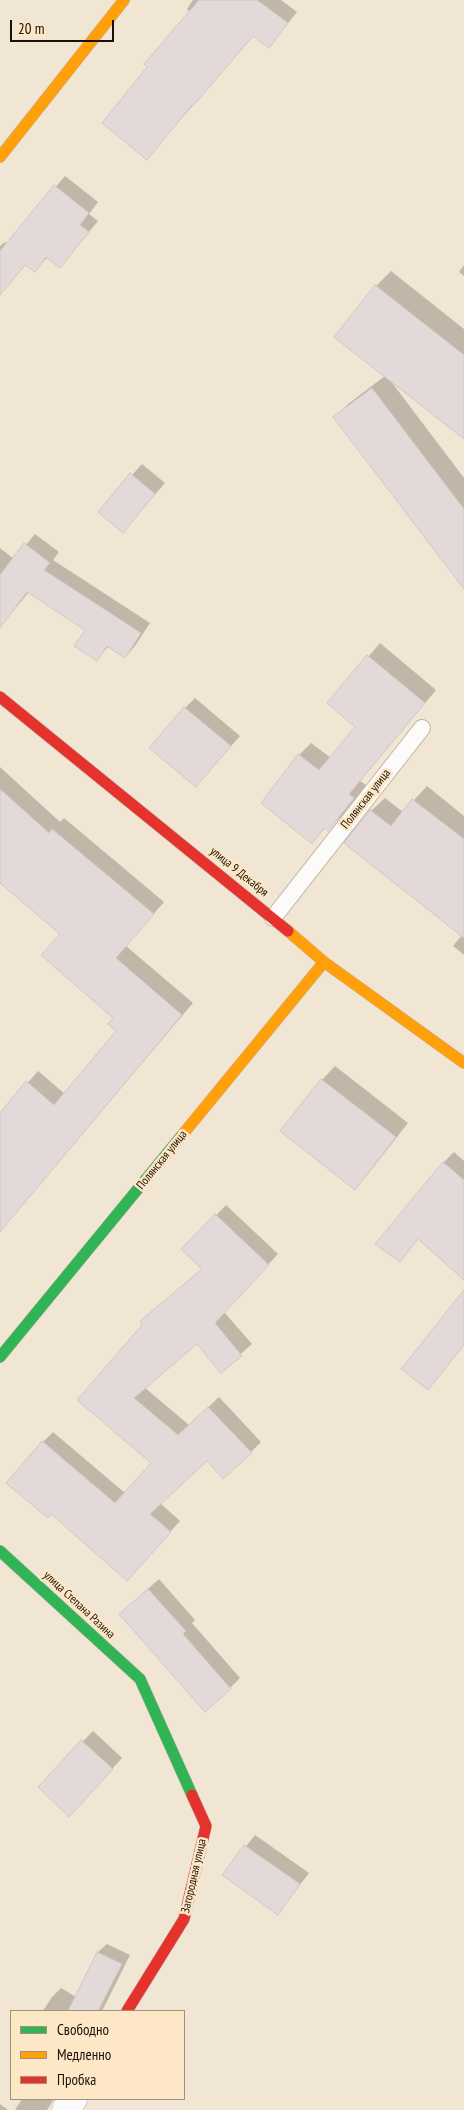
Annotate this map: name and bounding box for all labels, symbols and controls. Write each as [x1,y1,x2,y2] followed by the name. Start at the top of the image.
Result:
[12,10,116,42] scale bar
[18,19,44,38] text: 20 m
[338,766,394,832] street label: Полянская улица
[207,844,271,900] street label: улица 9 Декабря
[134,1128,190,1192] street label: Полянская улица
[40,1568,118,1642] street label: улица Степана Разина
[178,1837,210,1915] street label: Загородная улица
[10,2010,185,2100] legend
[57,2020,109,2039] text: Свободно
[57,2045,111,2064] text: Медленно
[57,2070,96,2089] text: Пробка

